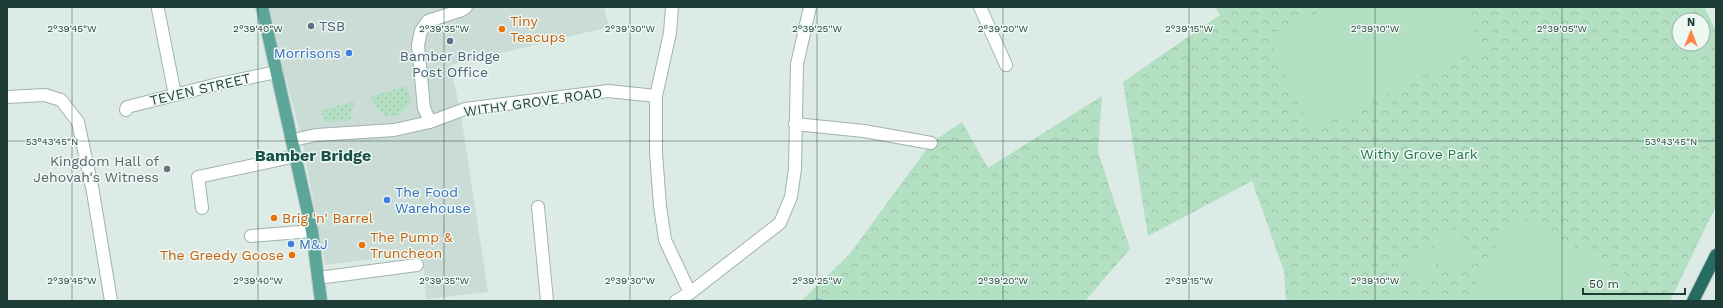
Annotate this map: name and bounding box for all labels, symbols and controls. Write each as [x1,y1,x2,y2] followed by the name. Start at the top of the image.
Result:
[1671,12,1711,52] north arrow
[510,13,566,45] place label: Tiny Teacups
[1687,16,1695,29] text: N
[319,18,345,34] place label: TSB
[306,21,316,31] marker: TSB
[47,23,97,34] text: 2°39'45"W
[233,23,283,34] text: 2°39'40"W
[419,23,469,34] text: 2°39'35"W
[605,23,656,34] text: 2°39'30"W
[792,23,842,34] text: 2°39'25"W
[978,23,1029,34] text: 2°39'20"W
[1165,23,1213,34] text: 2°39'15"W
[1351,23,1400,34] text: 2°39'10"W
[1537,23,1588,34] text: 2°39'05"W
[497,24,507,34] marker: Tiny Teacups
[445,36,455,46] marker: Bamber Bridge Post Office
[274,45,341,61] place label: Morrisons
[344,48,354,58] marker: Morrisons
[400,48,500,80] place label: Bamber Bridge Post Office
[148,69,253,108] street label: TEVEN STREET
[463,84,603,120] street label: WITHY GROVE ROAD
[26,136,78,147] text: 53°43'45"N
[1645,136,1697,147] text: 53°43'45"N
[255,146,371,165] district label: Bamber Bridge
[1360,146,1478,162] park label: Withy Grove Park
[33,153,159,185] place label: Kingdom Hall of Jehovah's Witness
[162,164,172,174] marker: Kingdom Hall of Jehovah's Witness
[395,184,471,216] place label: The Food Warehouse
[382,195,392,205] marker: The Food Warehouse
[282,210,374,226] place label: Brig 'n' Barrel
[269,213,279,223] marker: Brig 'n' Barrel
[370,229,453,261] place label: The Pump & Truncheon
[299,236,328,252] place label: M&J
[286,239,296,249] marker: M&J
[357,240,367,250] marker: The Pump & Truncheon
[160,247,284,263] place label: The Greedy Goose
[287,250,297,260] marker: The Greedy Goose
[1583,270,1685,296] scale bar
[47,275,97,286] text: 2°39'45"W
[233,275,283,286] text: 2°39'40"W
[419,275,469,286] text: 2°39'35"W
[605,275,656,286] text: 2°39'30"W
[792,275,842,286] text: 2°39'25"W
[978,275,1029,286] text: 2°39'20"W
[1165,275,1213,286] text: 2°39'15"W
[1351,275,1400,286] text: 2°39'10"W
[1589,277,1619,291] text: 50 m

